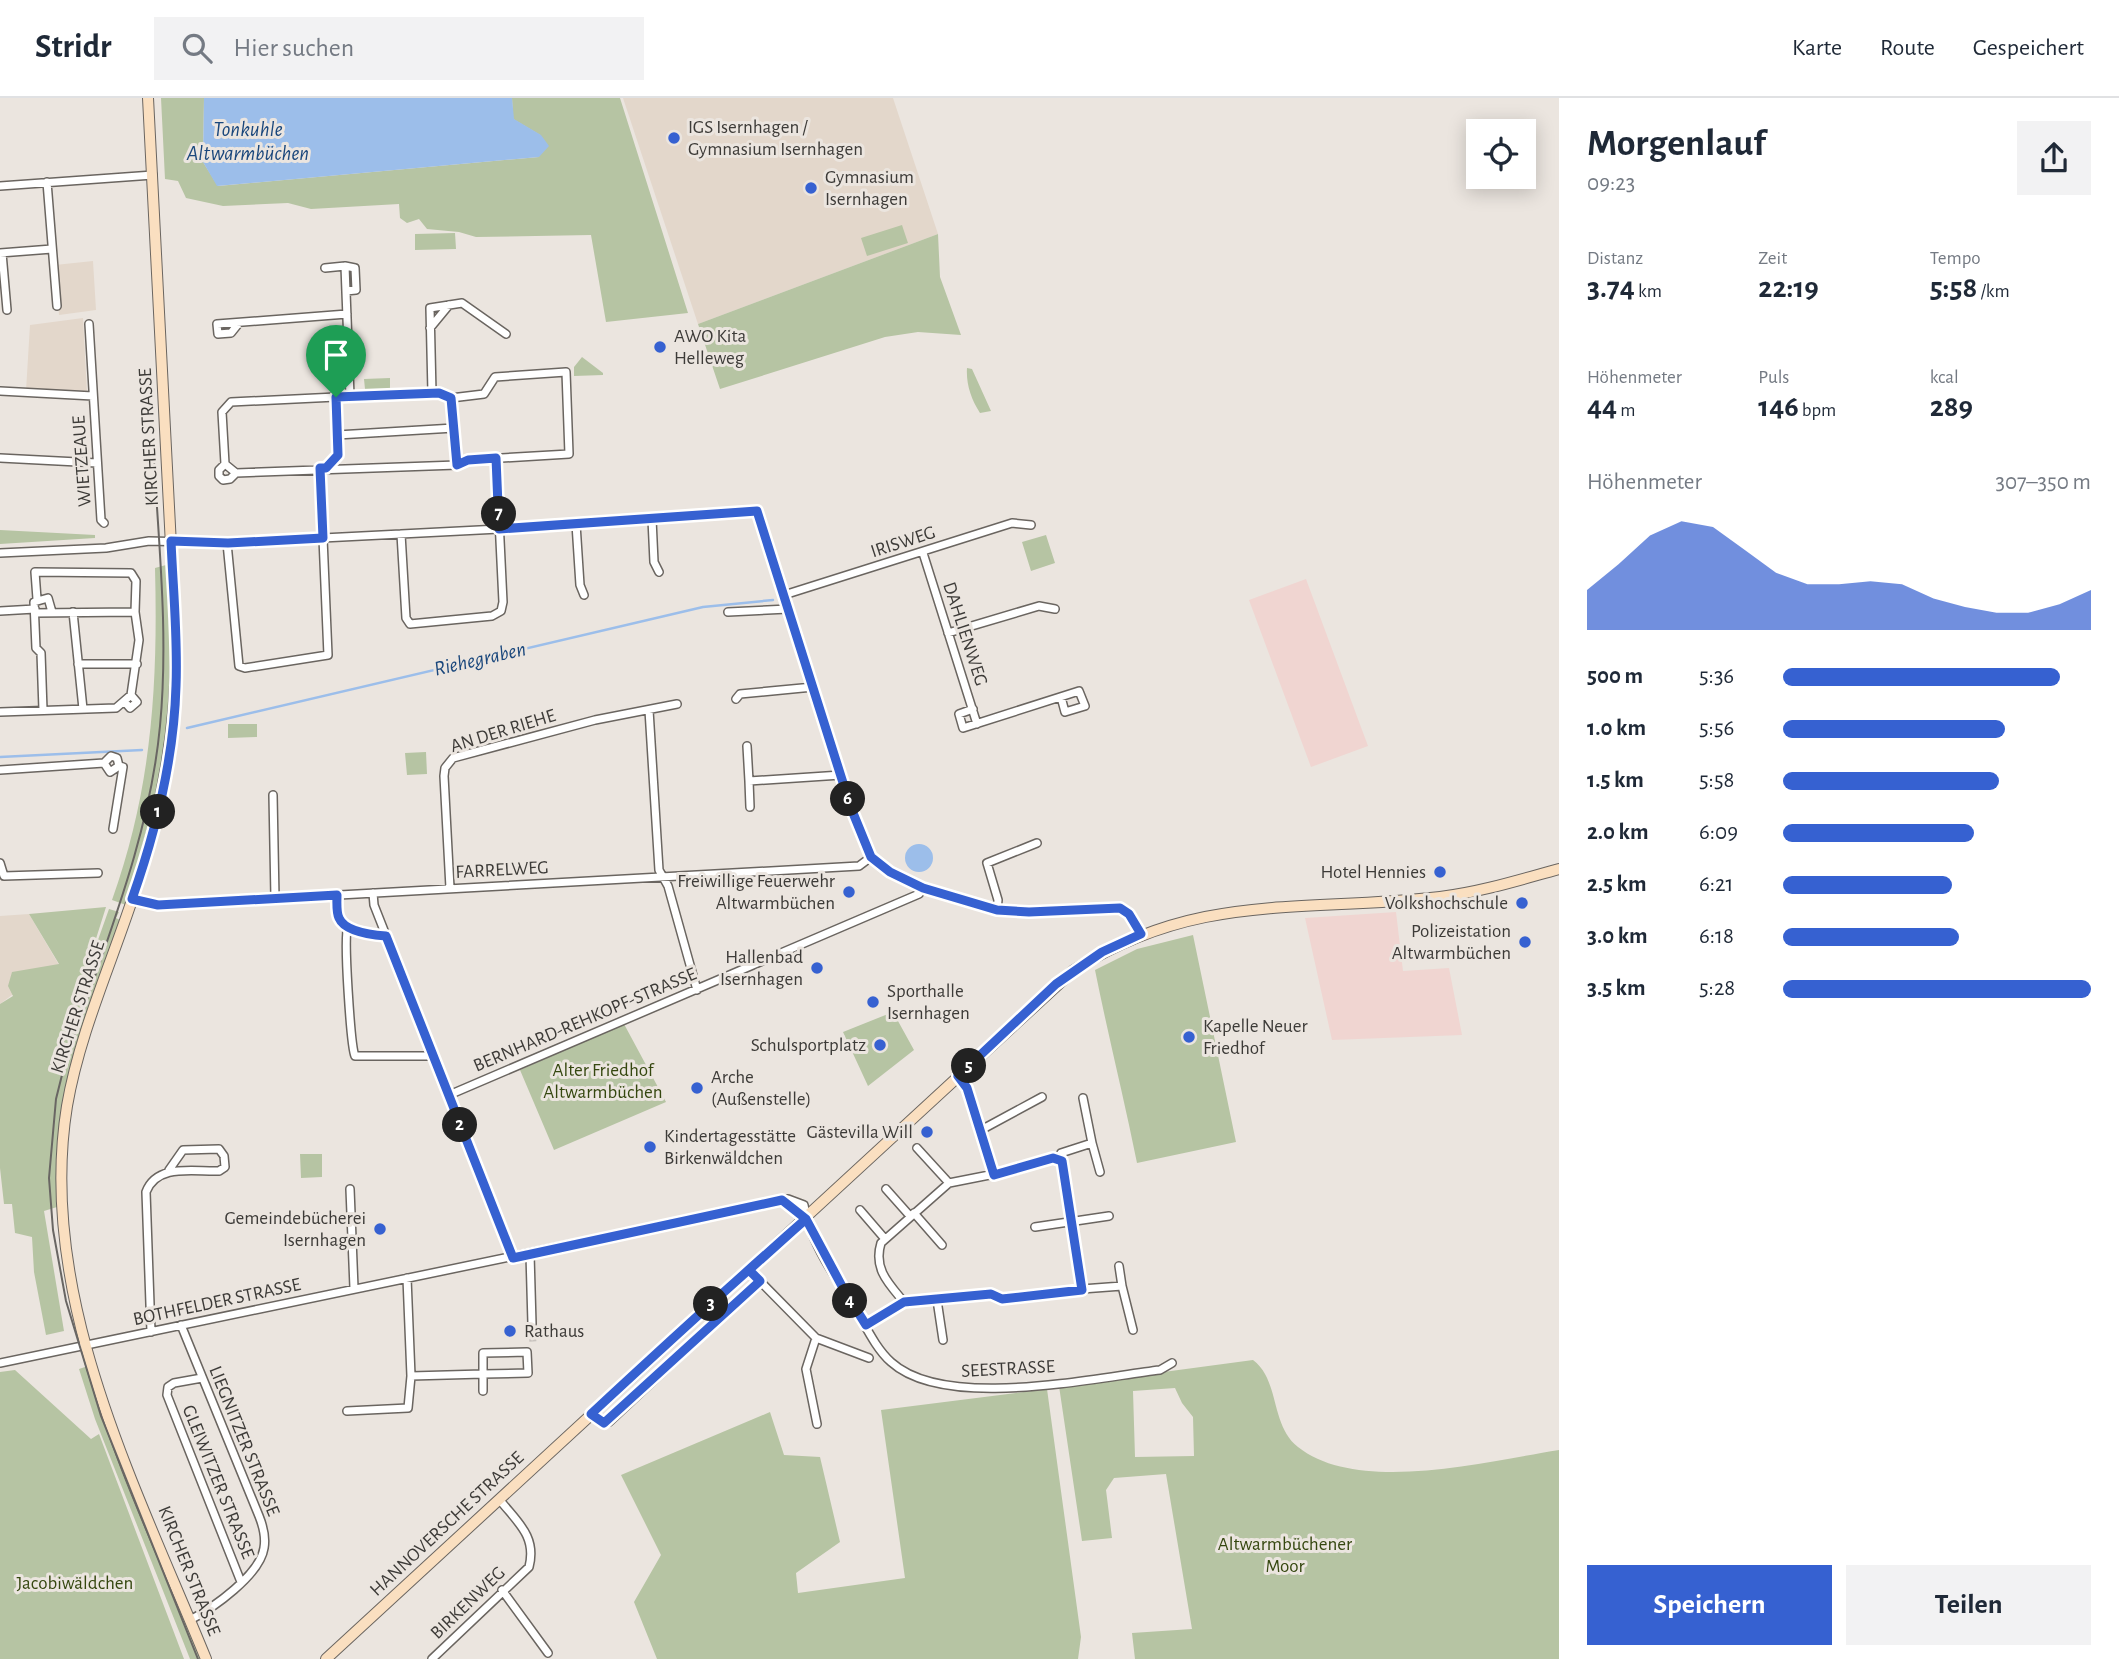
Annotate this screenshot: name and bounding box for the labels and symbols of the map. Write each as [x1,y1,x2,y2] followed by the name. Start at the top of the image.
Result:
[688,118,863,159] place label: IGS Isernhagen / Gymnasium Isernhagen
[186,119,309,164] water label: Tonkuhle Altwarmbüchen
[666,130,682,146] marker: IGS Isernhagen / Gymnasium Isernhagen
[825,168,914,209] place label: Gymnasium Isernhagen
[803,180,819,196] marker: Gymnasium Isernhagen
[306,325,366,397] pin
[674,327,746,368] place label: AWO Kita Helleweg
[652,339,668,355] marker: AWO Kita Helleweg
[136,368,162,506] street label: KIRCHER STRASSE
[69,415,95,507] street label: WIETZEAUE
[482,496,516,532] pin: 7
[868,523,938,561] street label: IRISWEG
[939,580,991,688] street label: DAHLIENWEG
[432,638,528,680] water label: Riehegraben
[448,706,558,756] street label: AN DER RIEHE
[830,782,866,816] pin: 6
[140,794,176,830] pin: 1
[455,858,549,882] street label: FARRELWEG
[1320,863,1426,882] place label: Hotel Hennies
[1432,864,1448,880] marker: Hotel Hennies
[677,872,835,913] place label: Freiwillige Feuerwehr Altwarmbüchen
[841,884,857,900] marker: Freiwillige Feuerwehr Altwarmbüchen
[1385,894,1508,913] place label: Volkshochschule
[1514,895,1530,911] marker: Volkshochschule
[1392,922,1511,963] place label: Polizeistation Altwarmbüchen
[1517,934,1533,950] marker: Polizeistation Altwarmbüchen
[48,938,108,1076] street label: KIRCHER STRASSE
[720,948,803,989] place label: Hallenbad Isernhagen
[809,960,825,976] marker: Hallenbad Isernhagen
[471,964,699,1076] street label: BERNHARD-REHKOPF-STRASSE
[887,982,970,1023] place label: Sporthalle Isernhagen
[865,994,881,1010] marker: Sporthalle Isernhagen
[1203,1017,1308,1058] place label: Kapelle Neuer Friedhof
[1181,1029,1197,1045] marker: Kapelle Neuer Friedhof
[751,1036,866,1055] place label: Schulsportplatz
[872,1037,888,1053] marker: Schulsportplatz
[951,1048,986,1084] pin: 5
[543,1061,663,1102] park label: Alter Friedhof Altwarmbüchen
[711,1068,811,1109] place label: Arche (Außenstelle)
[689,1080,705,1096] marker: Arche (Außenstelle)
[442,1108,477,1142] pin: 2
[807,1123,913,1142] place label: Gästevilla Will
[919,1124,935,1140] marker: Gästevilla Will
[664,1127,796,1168] place label: Kindertagesstätte Birkenwäldchen
[642,1139,658,1155] marker: Kindertagesstätte Birkenwäldchen
[224,1209,366,1250] place label: Gemeindebücherei Isernhagen
[372,1221,388,1237] marker: Gemeindebücherei Isernhagen
[131,1275,303,1329] street label: BOTHFELDER STRASSE
[832,1284,868,1318] pin: 4
[694,1286,728,1322] pin: 3
[524,1322,584,1341] place label: Rathaus
[502,1323,518,1339] marker: Rathaus
[961,1357,1055,1381] street label: SEESTRASSE
[205,1363,283,1519] street label: LIEGNITZER STRASSE
[179,1402,257,1562] street label: GLEIWITZER STRASSE
[366,1448,528,1600] street label: HANNOVERSCHE STRASSE
[154,1503,224,1639] street label: KIRCHER STRASSE
[1218,1535,1352,1576] park label: Altwarmbüchener Moor
[427,1563,509,1643] street label: BIRKENWEG
[17,1574,133,1593] park label: Jacobiwäldchen

